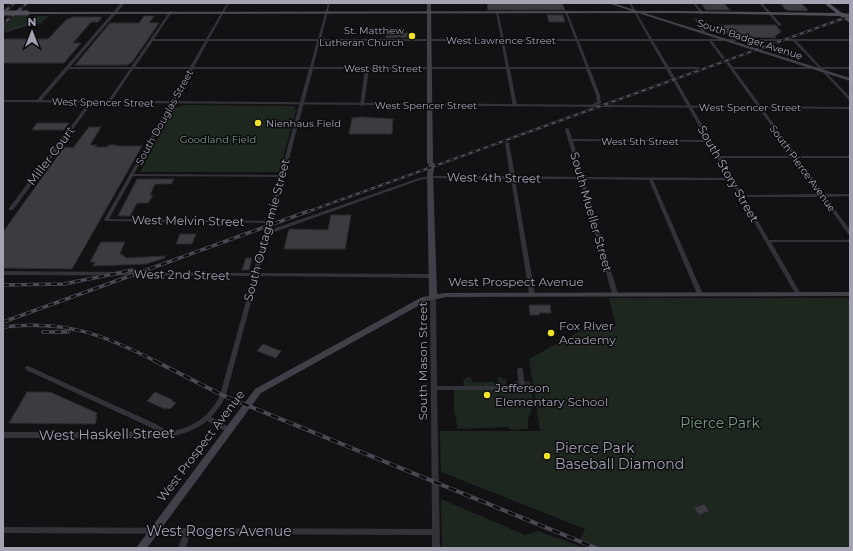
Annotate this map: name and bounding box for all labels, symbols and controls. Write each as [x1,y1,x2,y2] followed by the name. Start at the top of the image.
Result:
[12,12,52,52] north arrow
[28,15,36,29] text: N
[695,16,804,63] street label: South Badger Avenue
[319,24,404,49] place label: St. Matthew Lutheran Church
[407,31,417,41] marker: St. Matthew Lutheran Church
[446,34,556,47] street label: West Lawrence Street
[344,62,422,75] street label: West 8th Street
[133,67,196,167] street label: South Douglas Street
[52,95,154,110] street label: West Spencer Street
[375,99,477,112] street label: West Spencer Street
[699,101,801,114] street label: West Spencer Street
[266,117,341,130] place label: Nienhaus Field
[253,118,263,128] marker: Nienhaus Field
[767,122,839,214] street label: South Pierce Avenue
[24,123,78,188] street label: Miller Court
[695,123,762,225] street label: South Story Street
[180,133,256,146] park label: Goodland Field
[601,135,679,148] street label: West 5th Street
[567,150,616,274] street label: South Mueller Street
[240,157,293,303] street label: South Outagamie Street
[447,169,541,186] street label: West 4th Street
[131,212,245,229] street label: West Melvin Street
[134,266,230,283] street label: West 2nd Street
[448,274,584,289] street label: West Prospect Avenue
[415,302,430,420] street label: South Mason Street
[559,318,616,347] place label: Fox River Academy
[546,328,556,338] marker: Fox River Academy
[494,380,608,409] place label: Jefferson Elementary School
[154,387,247,504] street label: West Prospect Avenue
[482,390,492,400] marker: Jefferson Elementary School
[680,414,760,432] park label: Pierce Park
[39,424,175,444] street label: West Haskell Street
[555,439,684,473] place label: Pierce Park Baseball Diamond
[542,451,552,461] marker: Pierce Park Baseball Diamond
[146,522,292,540] street label: West Rogers Avenue

